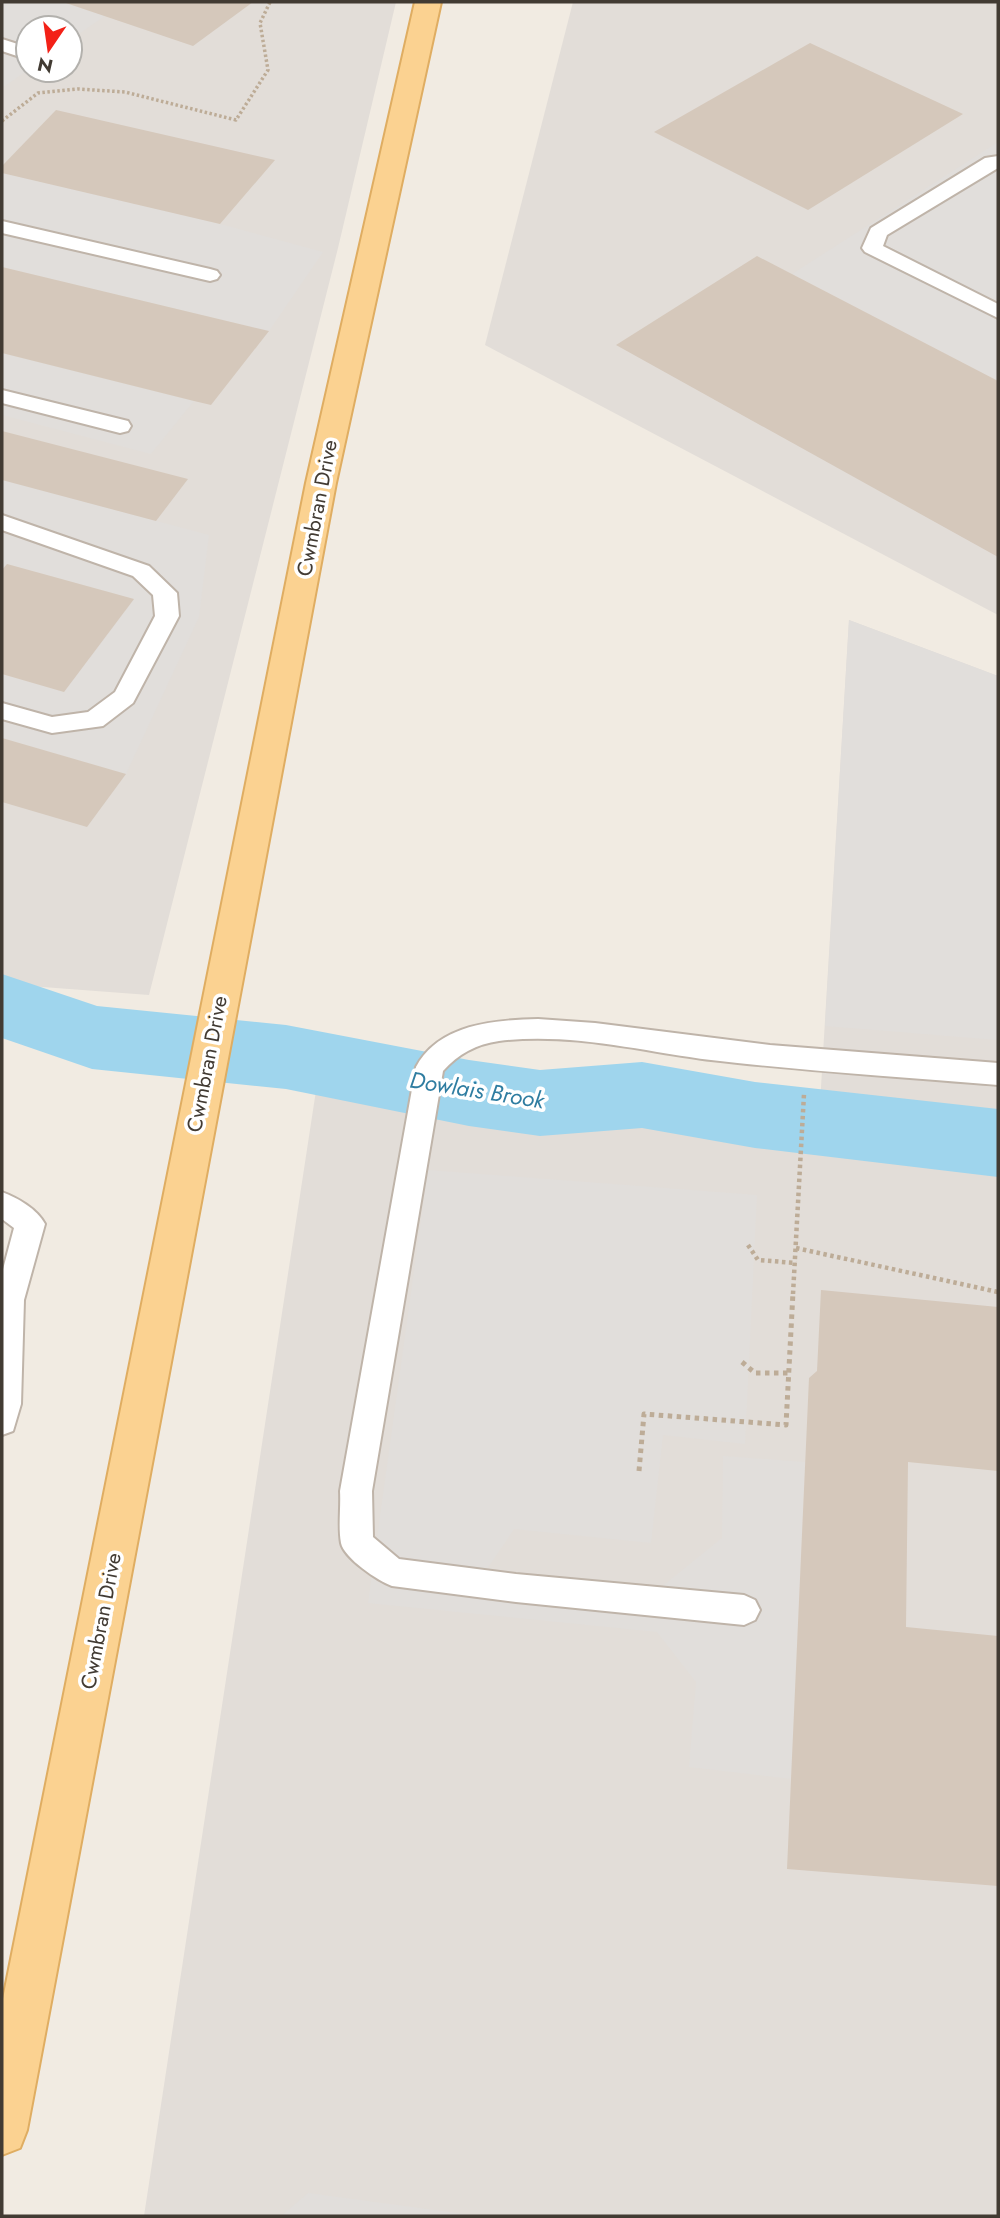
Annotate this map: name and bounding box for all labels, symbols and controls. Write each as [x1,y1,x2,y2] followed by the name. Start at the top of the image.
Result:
[14,14,84,84] north arrow
[35,50,56,80] text: N
[289,437,345,579] street label: Cwmbran Drive
[179,993,235,1135] street label: Cwmbran Drive
[407,1063,548,1118] water label: Dowlais Brook
[73,1550,129,1692] street label: Cwmbran Drive

